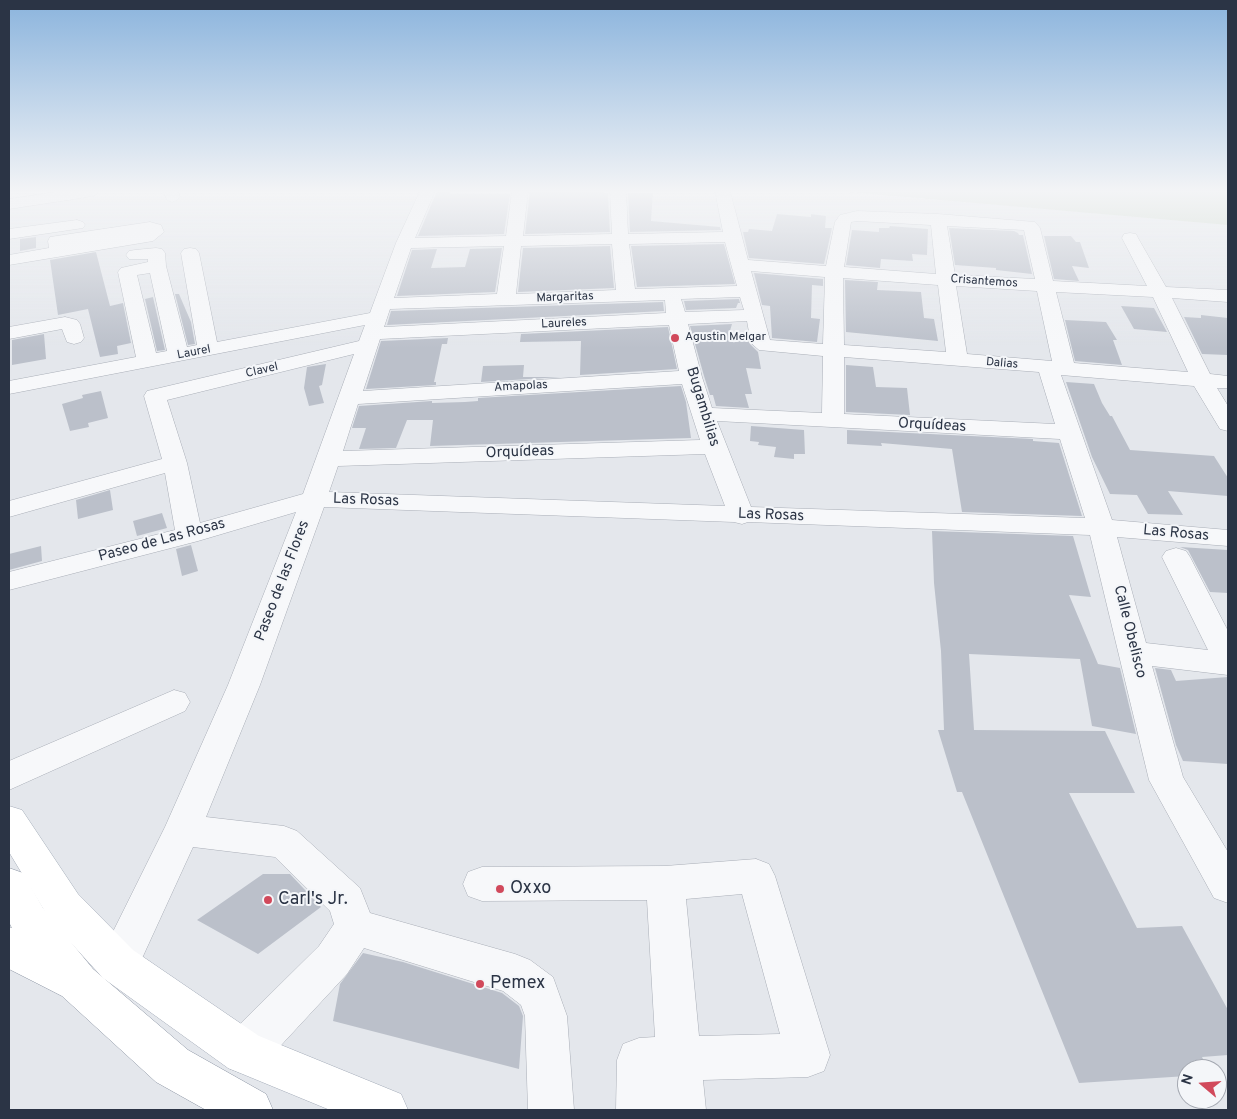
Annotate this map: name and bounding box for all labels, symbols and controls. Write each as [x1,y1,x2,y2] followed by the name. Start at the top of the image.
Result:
[950,272,1018,292] street label: Crisantemos
[536,290,594,306] street label: Margaritas
[541,316,587,332] street label: Laureles
[685,331,766,345] place label: Agustin Melgar
[669,332,681,344] marker: Agustin Melgar
[176,343,212,363] street label: Laurel
[985,355,1019,373] street label: Dalias
[244,360,280,382] street label: Clavel
[681,365,723,449] street label: Bugambilias
[494,378,548,396] street label: Amapolas
[897,415,967,437] street label: Orquídeas
[485,443,555,463] street label: Orquídeas
[332,491,400,511] street label: Las Rosas
[737,506,805,526] street label: Las Rosas
[97,515,227,567] street label: Paseo de Las Rosas
[252,518,314,644] street label: Paseo de las Flores
[1142,522,1210,546] street label: Las Rosas
[1109,584,1149,680] street label: Calle Obelisco
[510,878,551,900] place label: Oxxo
[494,883,506,895] marker: Oxxo
[278,889,348,911] place label: Carl's Jr.
[262,894,274,906] marker: Carl's Jr.
[490,973,545,995] place label: Pemex
[474,978,486,990] marker: Pemex
[1177,1059,1227,1109] north arrow
[1179,1072,1198,1087] text: N

